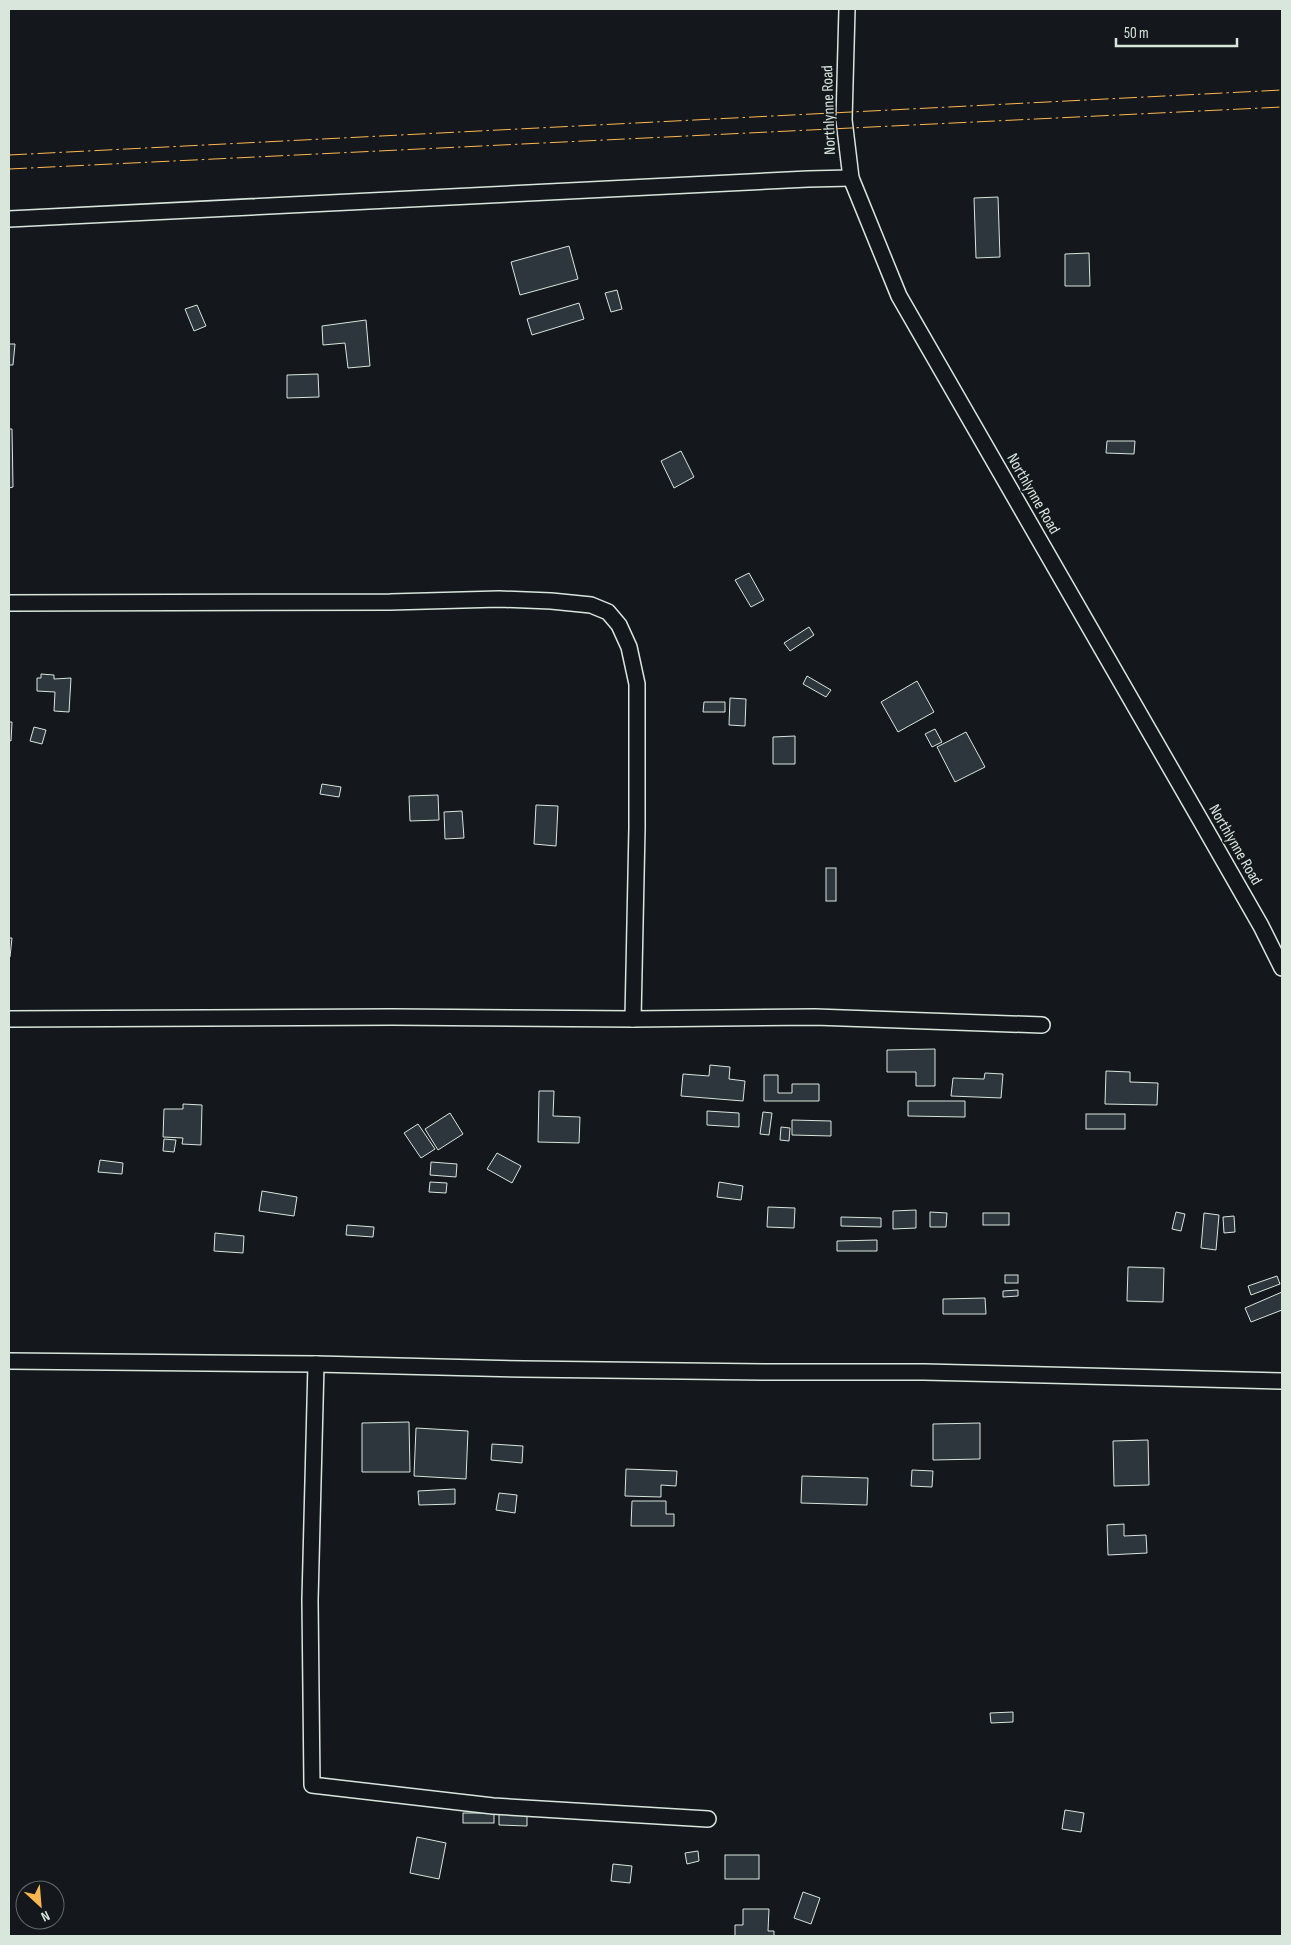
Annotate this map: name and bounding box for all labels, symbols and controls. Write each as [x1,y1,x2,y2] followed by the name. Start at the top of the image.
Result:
[1116,15,1237,47] scale bar
[1124,24,1149,43] text: 50 m
[818,65,840,155] street label: Northlynne Road
[1002,450,1064,538] street label: Northlynne Road
[1204,801,1266,889] street label: Northlynne Road
[15,1880,65,1930] north arrow
[38,1907,53,1926] text: N

